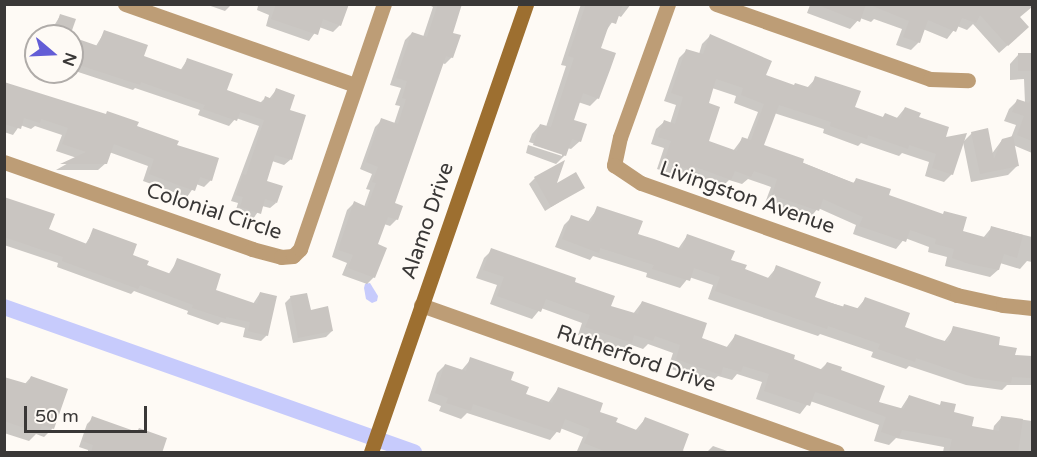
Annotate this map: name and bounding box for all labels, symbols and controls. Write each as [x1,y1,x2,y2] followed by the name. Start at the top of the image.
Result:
[24,24,84,84] north arrow
[58,50,81,69] text: N
[656,156,838,240] street label: Livingston Avenue
[396,159,460,283] street label: Alamo Drive
[143,178,285,246] street label: Colonial Circle
[553,320,719,398] street label: Rutherford Drive
[27,394,150,432] scale bar
[35,405,79,427] text: 50 m

